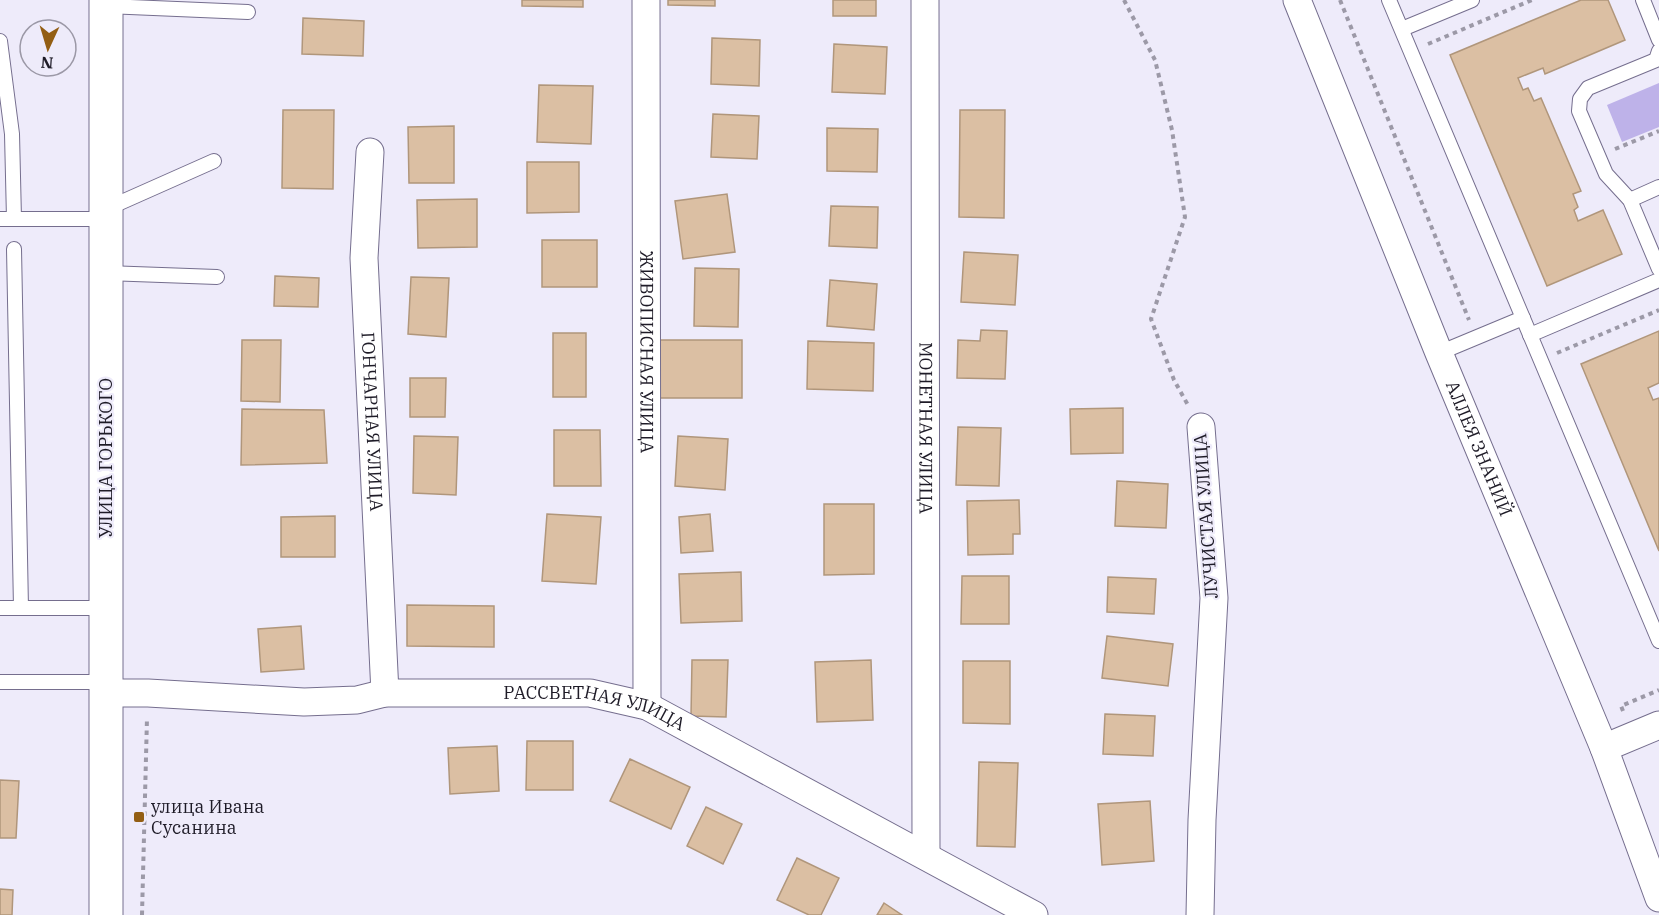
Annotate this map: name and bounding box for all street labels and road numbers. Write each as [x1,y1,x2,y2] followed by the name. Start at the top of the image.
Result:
[635,250,659,454] street label: ЖИВОПИСНАЯ УЛИЦА
[357,331,388,513] street label: ГОНЧАРНАЯ УЛИЦА
[914,342,938,515] street label: МОНЕТНАЯ УЛИЦА
[1441,377,1518,520] street label: АЛЛЕЯ ЗНАНИЙ
[94,378,117,538] street label: УЛИЦА ГОРЬКОГО
[1188,432,1223,599] street label: ЛУЧИСТАЯ УЛИЦА
[503,680,690,736] street label: РАССВЕТНАЯ УЛИЦА

